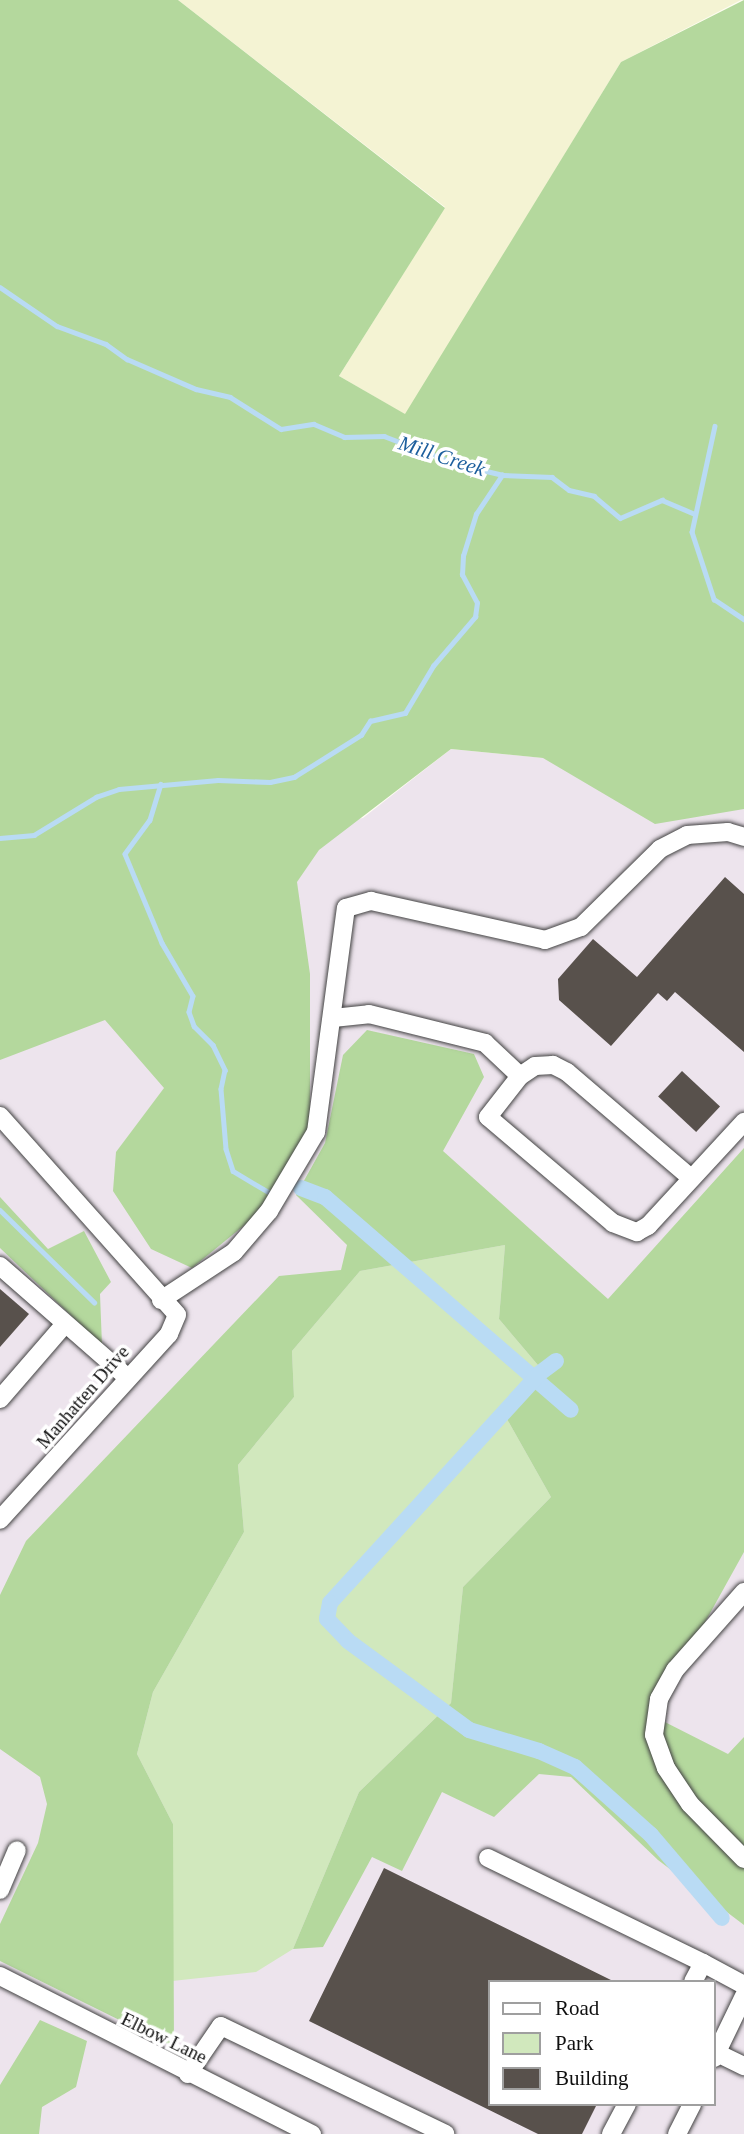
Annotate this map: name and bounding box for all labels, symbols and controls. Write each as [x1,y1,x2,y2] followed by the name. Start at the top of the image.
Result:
[395,430,489,482] water label: Mill Creek
[32,1341,134,1453] street label: Manhatten Drive
[489,1980,716,2106] legend
[555,1996,599,2020] text: Road
[118,2008,210,2068] street label: Elbow Lane
[555,2031,594,2055] text: Park
[555,2066,629,2090] text: Building

